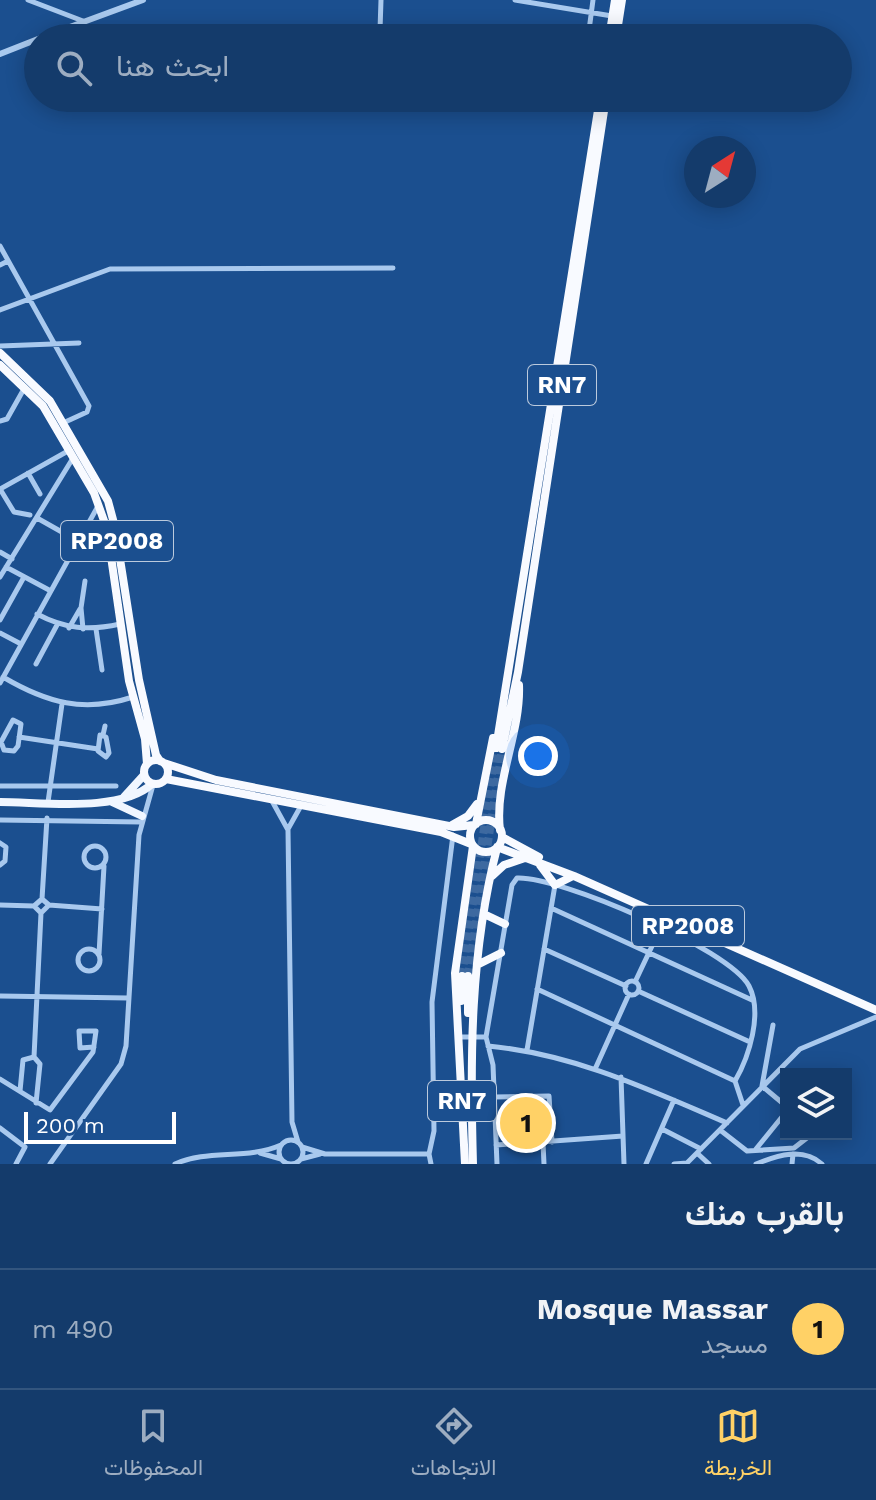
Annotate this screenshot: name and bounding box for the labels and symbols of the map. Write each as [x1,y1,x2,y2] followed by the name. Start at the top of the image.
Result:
[684,136,756,208] north arrow
[528,365,596,405] road number: RN7
[61,521,173,561] road number: RP2008
[518,736,558,776] your location
[632,906,744,946] road number: RP2008
[428,1081,496,1121] road number: RN7
[500,1093,552,1153] pin: 1
[24,1108,176,1144] scale bar

